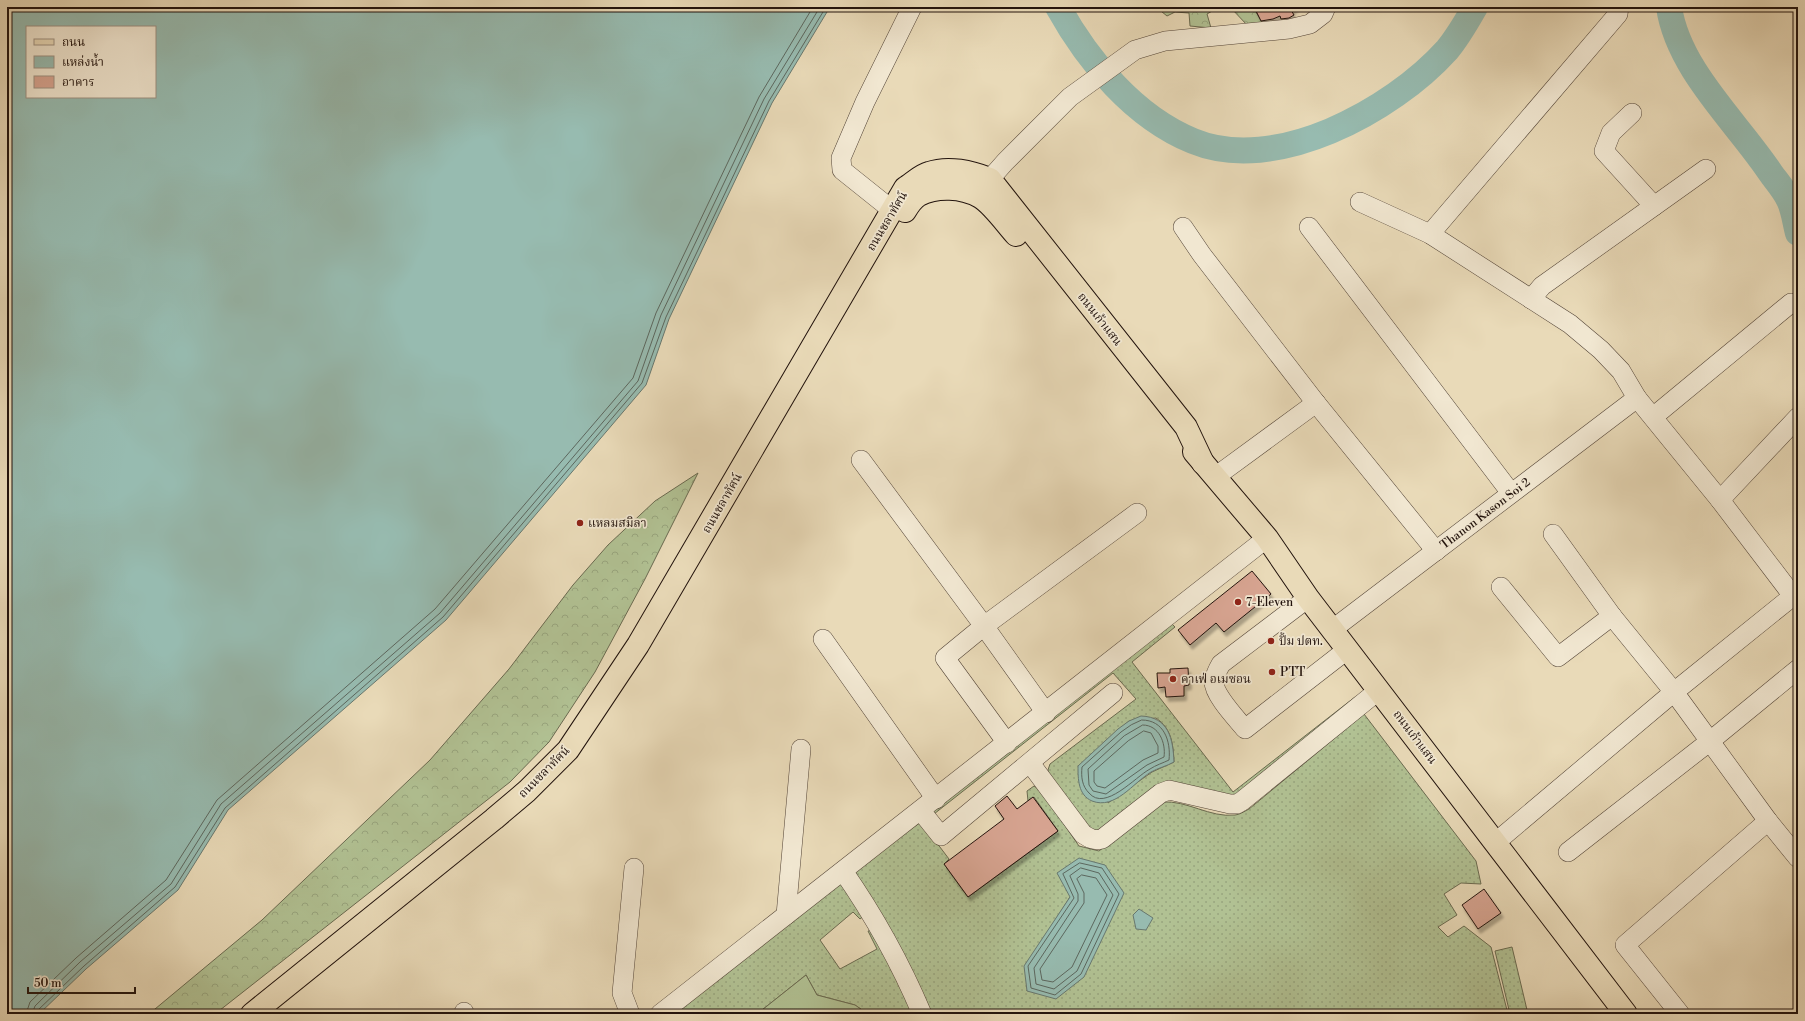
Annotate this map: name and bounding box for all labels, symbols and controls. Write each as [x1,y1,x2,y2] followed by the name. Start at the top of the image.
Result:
[26,26,156,98] legend
[62,35,85,50] text: ถนน
[62,53,104,70] text: แหล่งน้ำ
[62,75,94,90] text: อาคาร
[864,189,911,254] street label: ถนนชลาทัศน์
[1074,290,1125,349] street label: ถนนเก้าแสน
[699,471,746,536] street label: ถนนชลาทัศน์
[1437,475,1533,553] street label: Thanon Kason Soi 2
[588,516,647,531] place label: แหลมสมิลา
[575,518,585,528] marker: แหลมสมิลา
[1246,595,1293,610] place label: 7-Eleven
[1233,597,1243,607] marker: 7-Eleven
[1279,632,1323,649] place label: ปั้ม ปตท.
[1266,636,1276,646] marker: ปั้ม ปตท.
[1280,665,1306,680] place label: PTT
[1267,667,1277,677] marker: PTT
[1181,672,1251,687] place label: คาเฟ่ อเมซอน
[1168,674,1178,684] marker: คาเฟ่ อเมซอน
[1389,707,1440,767] street label: ถนนเก้าแสน
[515,743,573,801] street label: ถนนชลาทัศน์
[28,969,135,995] scale bar
[34,976,62,991] text: 50 m

